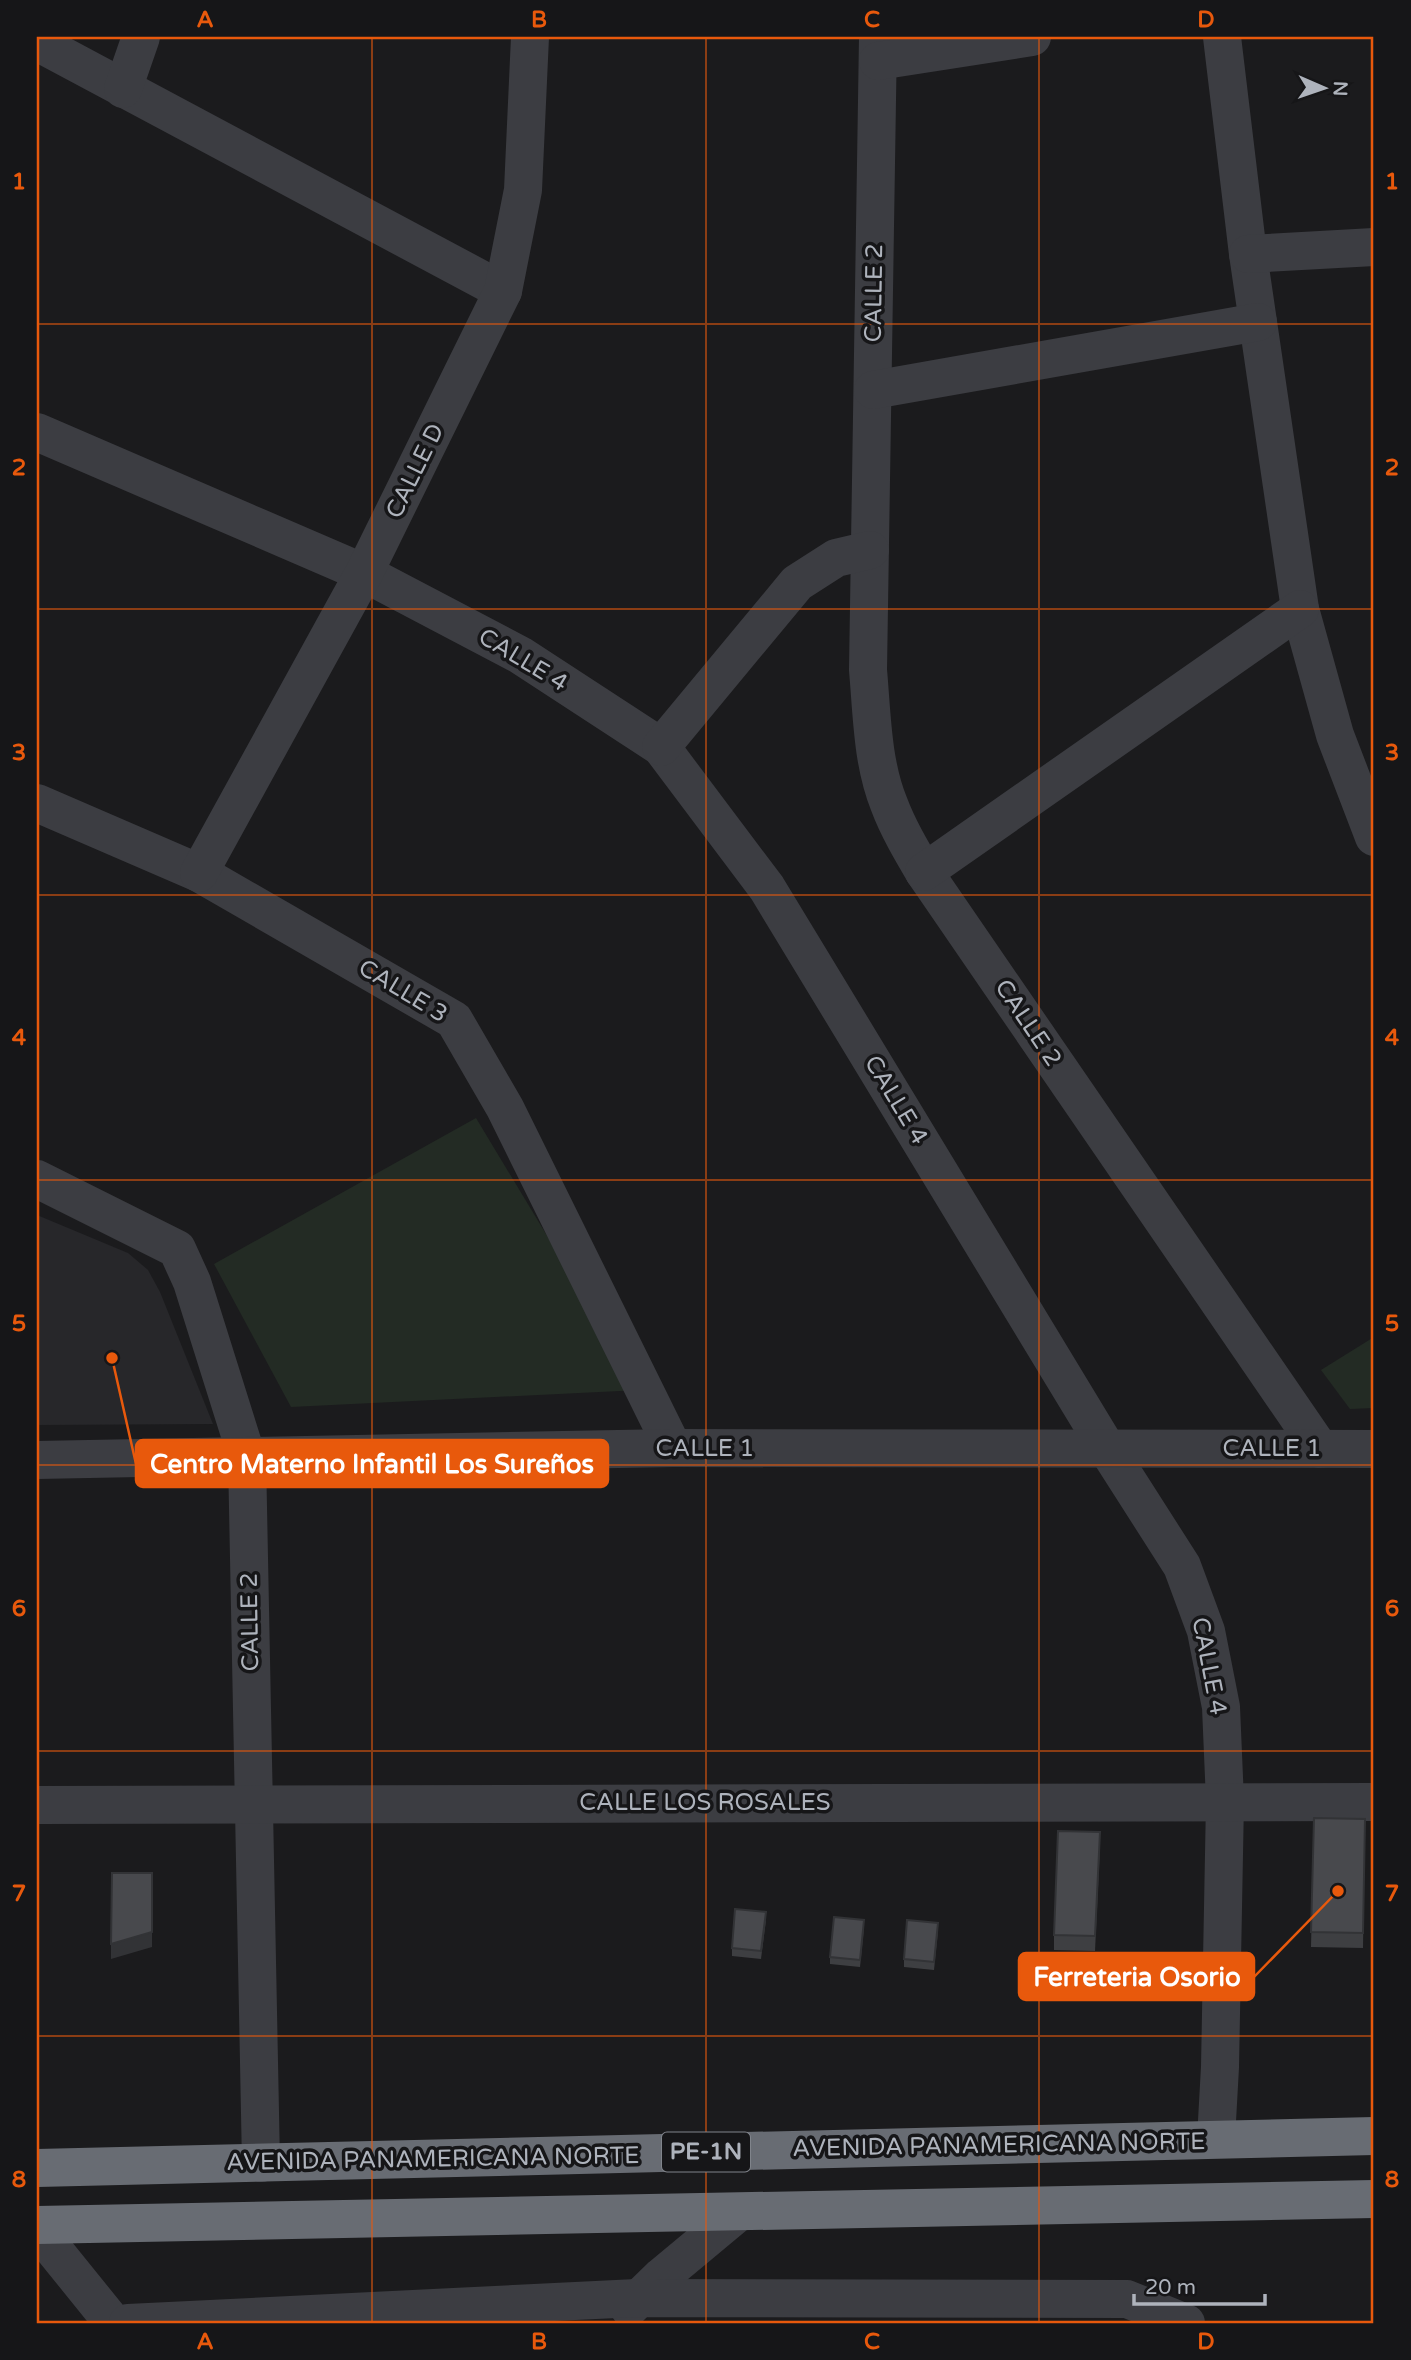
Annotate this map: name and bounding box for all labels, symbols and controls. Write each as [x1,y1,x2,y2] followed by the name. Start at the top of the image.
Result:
[196,6,214,34] text: A
[531,6,547,34] text: B
[864,6,880,34] text: C
[1197,6,1215,34] text: D
[1288,52,1358,122] north arrow
[1329,81,1351,97] text: N
[12,168,26,196] text: 1
[1385,168,1399,196] text: 1
[859,243,889,343] street label: CALLE 2
[380,419,450,523] street label: CALLE D
[12,454,26,482] text: 2
[1385,454,1399,482] text: 2
[473,622,573,698] street label: CALLE 4
[12,739,26,767] text: 3
[1385,739,1399,767] text: 3
[353,953,453,1029] street label: CALLE 3
[988,974,1068,1072] street label: CALLE 2
[12,1024,27,1052] text: 4
[1385,1024,1400,1052] text: 4
[858,1050,934,1150] street label: CALLE 4
[12,1310,26,1338] text: 5
[1385,1310,1399,1338] text: 5
[656,1434,754,1463] street label: CALLE 1
[1223,1434,1321,1463] street label: CALLE 1
[136,1440,608,1487] callout: Centro Materno Infantil Los Sureños
[150,1449,594,1480] text: Centro Materno Infantil Los Sureños
[235,1572,265,1672] street label: CALLE 2
[12,1595,26,1623] text: 6
[1385,1595,1399,1623] text: 6
[1185,1615,1233,1717] street label: CALLE 4
[579,1788,831,1817] street label: CALLE LOS ROSALES
[12,1880,26,1908] text: 7
[1385,1880,1399,1908] text: 7
[1019,1953,1254,2000] callout: Ferreteria Osorio
[1033,1962,1241,1993] text: Ferreteria Osorio
[792,2127,1206,2163] street label: AVENIDA PANAMERICANA NORTE
[662,2132,750,2172] road number: PE-1N
[226,2141,640,2177] street label: AVENIDA PANAMERICANA NORTE
[12,2166,26,2194] text: 8
[1385,2166,1399,2194] text: 8
[1134,2262,1266,2306] scale bar
[1145,2275,1196,2300] text: 20 m
[196,2328,214,2356] text: A
[531,2328,547,2356] text: B
[864,2328,880,2356] text: C
[1197,2328,1215,2356] text: D

